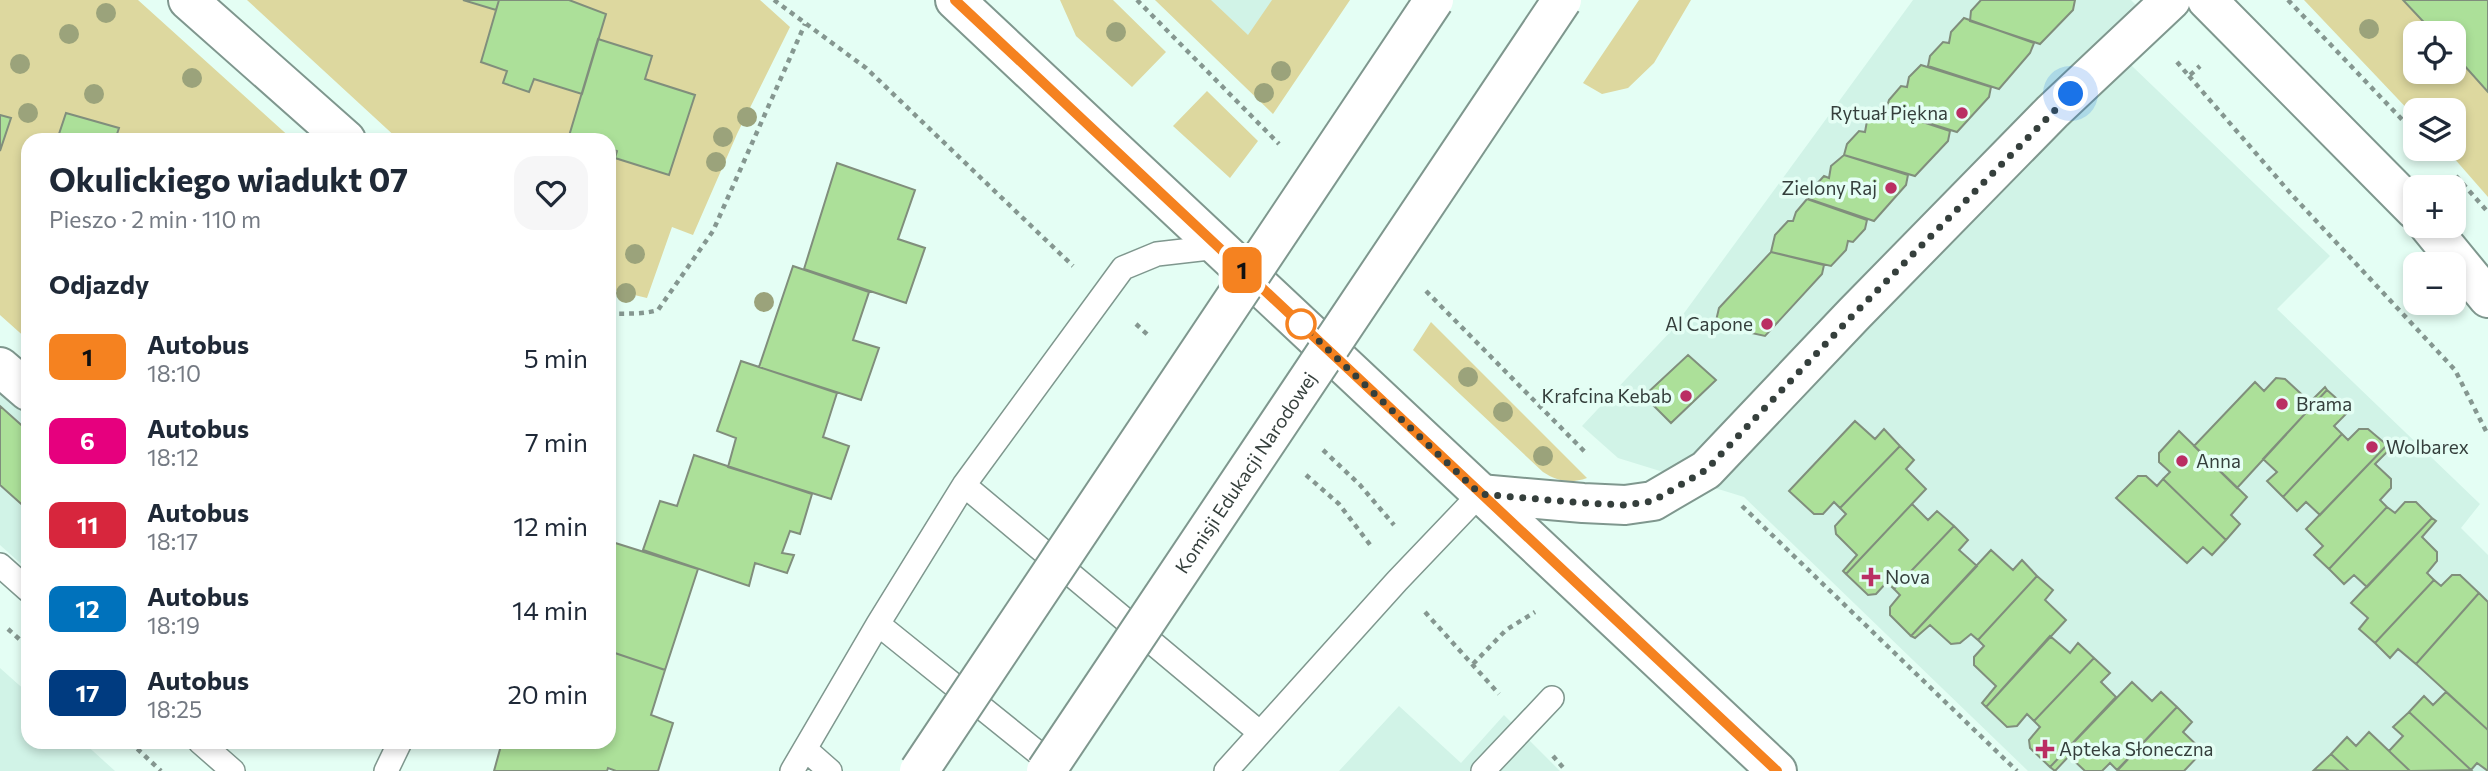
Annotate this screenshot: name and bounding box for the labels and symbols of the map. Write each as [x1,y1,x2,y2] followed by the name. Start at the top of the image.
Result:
[2053,76,2088,111] your location
[1830,101,1948,124] place label: Rytuał Piękna
[1954,105,1970,121] marker: Rytuał Piękna
[1782,176,1877,199] place label: Zielony Raj
[1883,180,1899,196] marker: Zielony Raj
[1219,247,1265,293] line badge: 1
[1286,309,1316,339] unlabelled marker
[1665,312,1753,335] place label: Al Capone
[1759,316,1775,332] marker: Al Capone
[1170,367,1321,577] street label: Komisji Edukacji Narodowej
[1542,384,1672,407] place label: Krafcina Kebab
[1678,388,1694,404] marker: Krafcina Kebab
[2296,392,2352,415] place label: Brama
[2274,396,2290,412] marker: Brama
[2386,435,2469,458] place label: Wolbarex
[2364,439,2380,455] marker: Wolbarex
[2196,449,2241,472] place label: Anna
[2174,453,2190,469] marker: Anna
[1885,565,1930,588] place label: Nova
[1863,569,1879,585] marker: Nova
[2059,737,2214,760] place label: Apteka Słoneczna
[2037,741,2053,757] marker: Apteka Słoneczna

